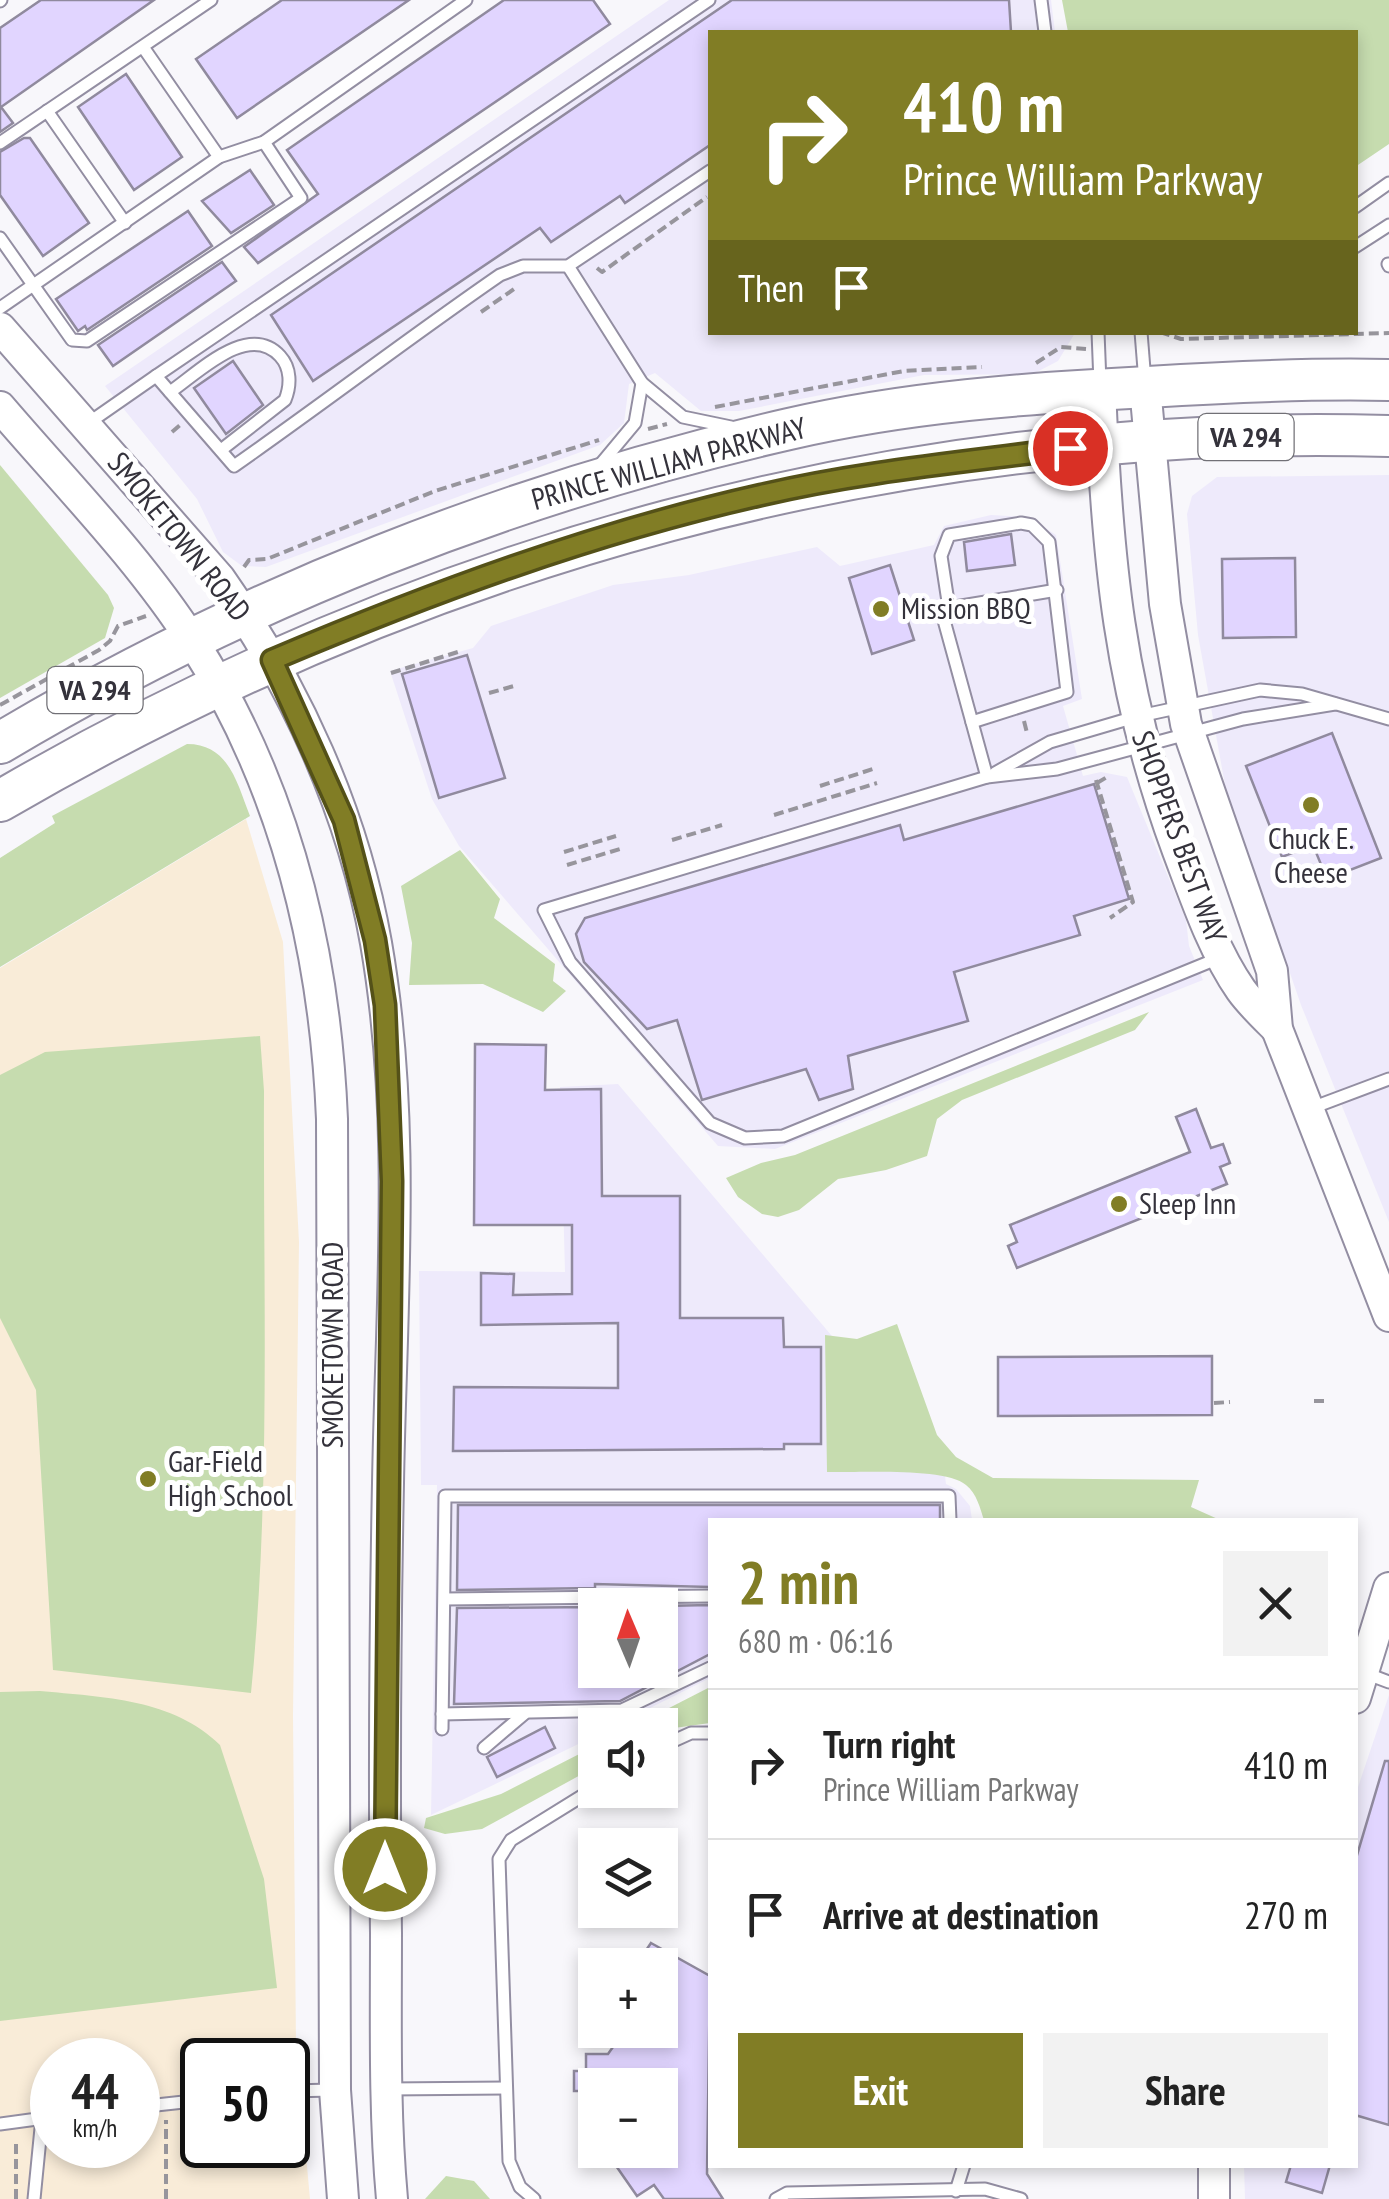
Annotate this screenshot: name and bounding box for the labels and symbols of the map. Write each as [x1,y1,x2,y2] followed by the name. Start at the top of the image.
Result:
[1028,406,1113,491] pin
[527,407,811,518] street label: PRINCE WILLIAM PARKWAY
[1198,414,1294,460] road number: VA 294
[100,444,260,629] street label: SMOKETOWN ROAD
[901,588,1031,627] place label: Mission BBQ
[870,598,892,620] marker: Mission BBQ
[48,667,142,713] road number: VA 294
[1124,725,1237,948] street label: SHOPPERS BEST WAY
[1300,794,1322,816] marker: Chuck E. Cheese
[1268,818,1354,891] place label: Chuck E. Cheese
[1139,1183,1236,1222] place label: Sleep Inn
[1108,1193,1130,1215] marker: Sleep Inn
[312,1242,351,1448] street label: SMOKETOWN ROAD
[168,1441,293,1514] place label: Gar-Field High School
[137,1468,159,1490] marker: Gar-Field High School
[578,1588,678,1688] north arrow
[333,1817,437,1921] position arrow
[180,2038,310,2168] speed limit sign: 50

